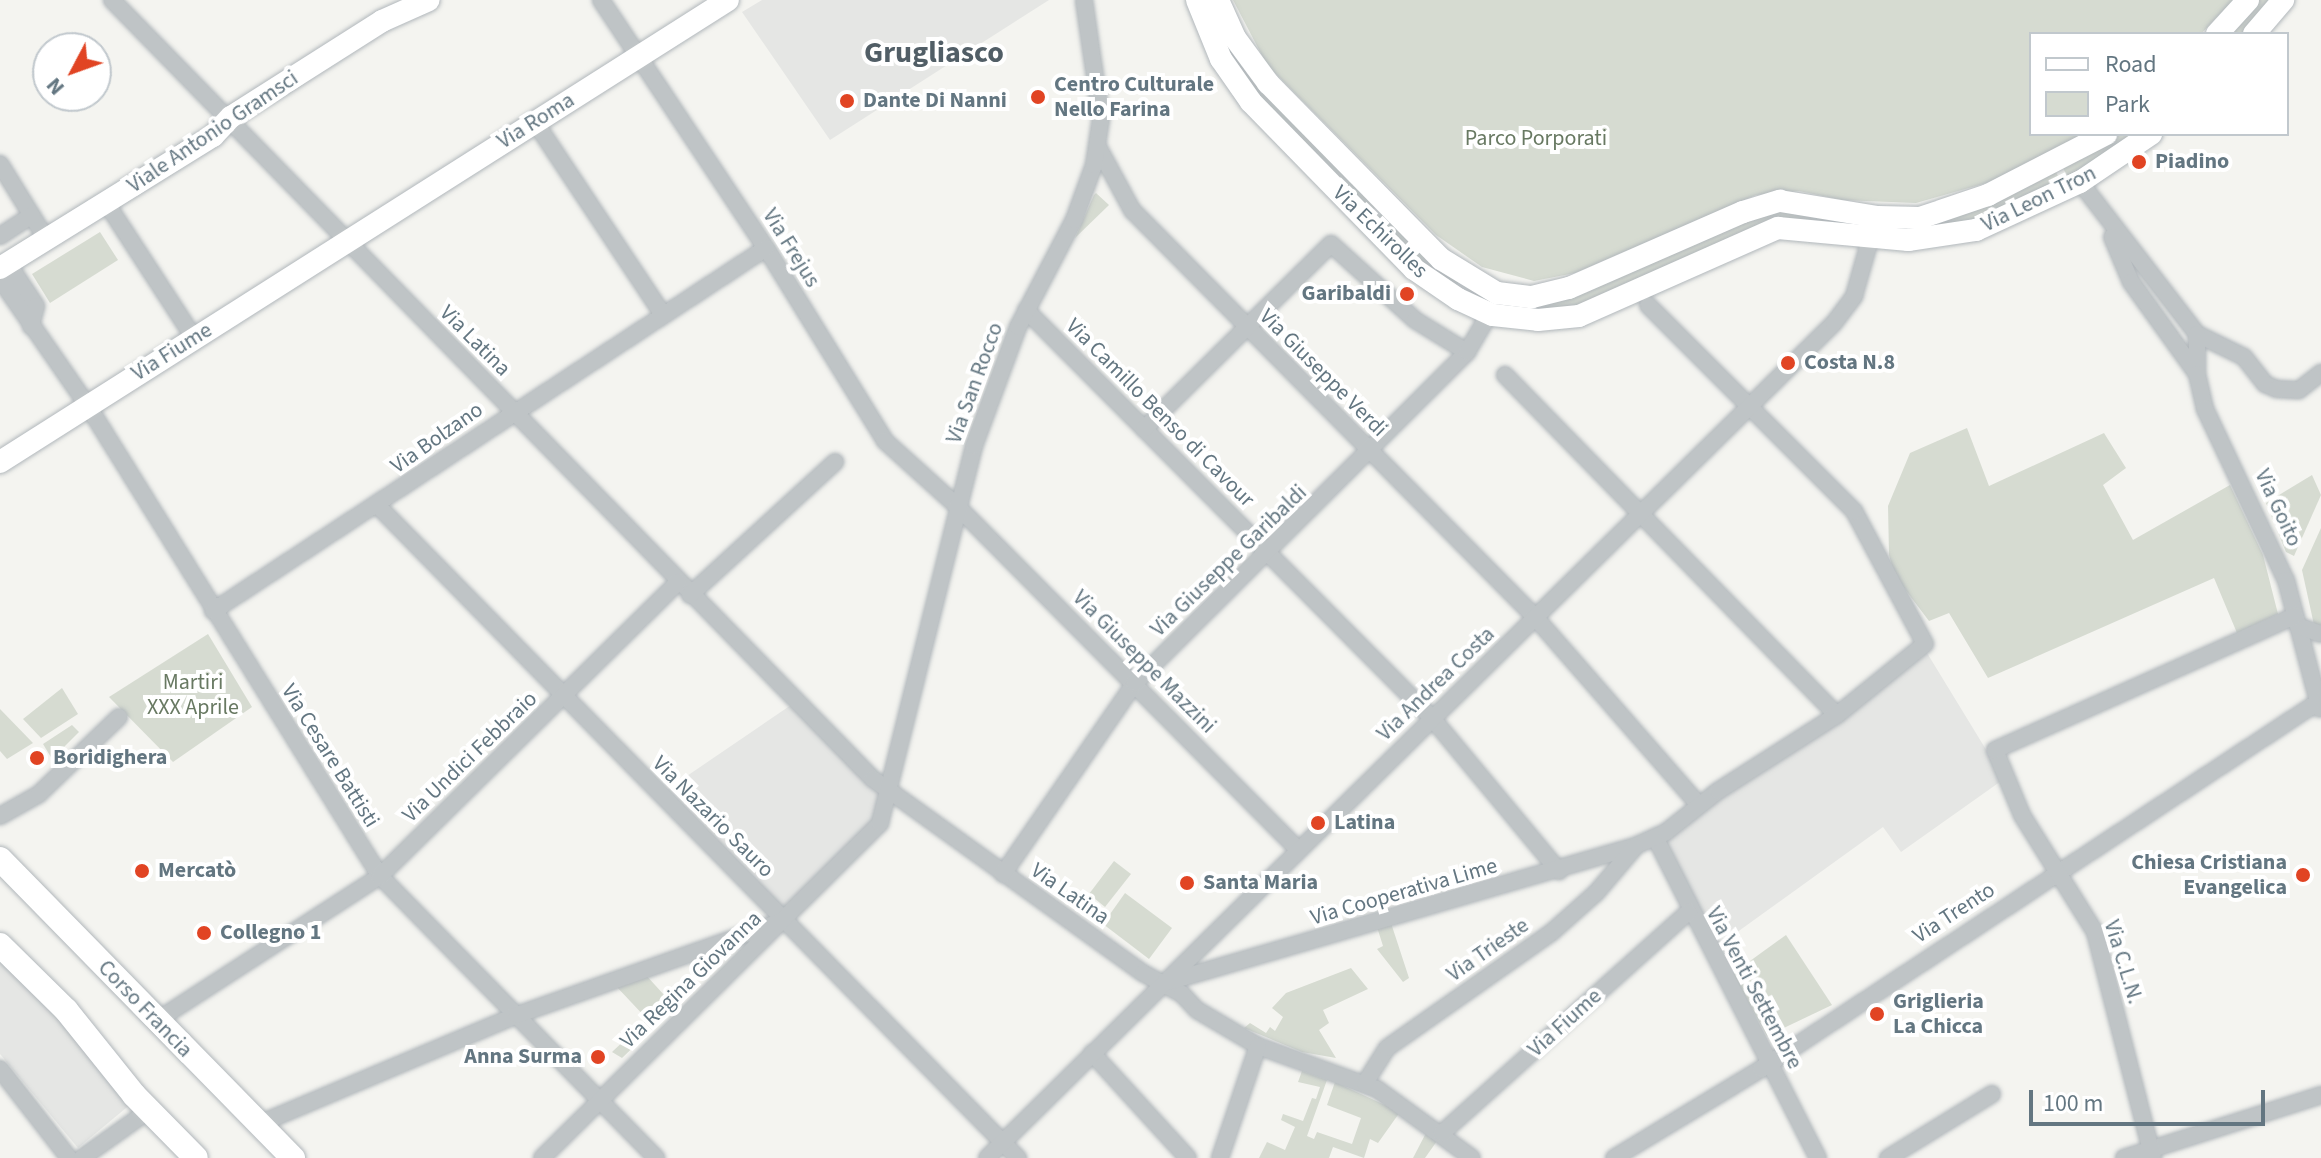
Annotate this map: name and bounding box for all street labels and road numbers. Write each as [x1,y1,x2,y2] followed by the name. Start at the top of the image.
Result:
[123,65,303,199] street label: Viale Antonio Gramsci
[493,87,579,155] street label: Via Roma
[1977,160,2101,238] street label: Via Leon Tron
[1327,180,1433,284] street label: Via Echirolles
[757,204,825,292] street label: Via Frejus
[434,300,516,382] street label: Via Latina
[1254,304,1392,442] street label: Via Giuseppe Verdi
[1060,313,1260,513] street label: Via Camillo Benso di Cavour
[127,317,217,387] street label: Via Fiume
[941,319,1009,447] street label: Via San Rocco
[386,397,488,479] street label: Via Bolzano
[2249,465,2307,551] street label: Via Goito
[1145,480,1313,642] street label: Via Giuseppe Garibaldi
[1067,585,1221,739] street label: Via Giuseppe Mazzini
[1372,621,1500,747] street label: Via Andrea Costa
[275,679,385,833] street label: Via Cesare Battisti
[397,686,543,828] street label: Via Undici Febbraio
[647,751,779,883] street label: Via Nazario Sauro
[1308,853,1500,931] street label: Via Cooperativa Lime
[1026,857,1114,931] street label: Via Latina
[1908,877,2000,949] street label: Via Trento
[1700,902,1808,1074] street label: Via Venti Settembre
[615,906,767,1054] street label: Via Regina Giovanna
[1442,912,1534,988] street label: Via Trieste
[2098,917,2148,1007] street label: Via C.L.N.
[92,955,198,1063] street label: Corso Francia
[1523,983,1607,1063] street label: Via Fiume

